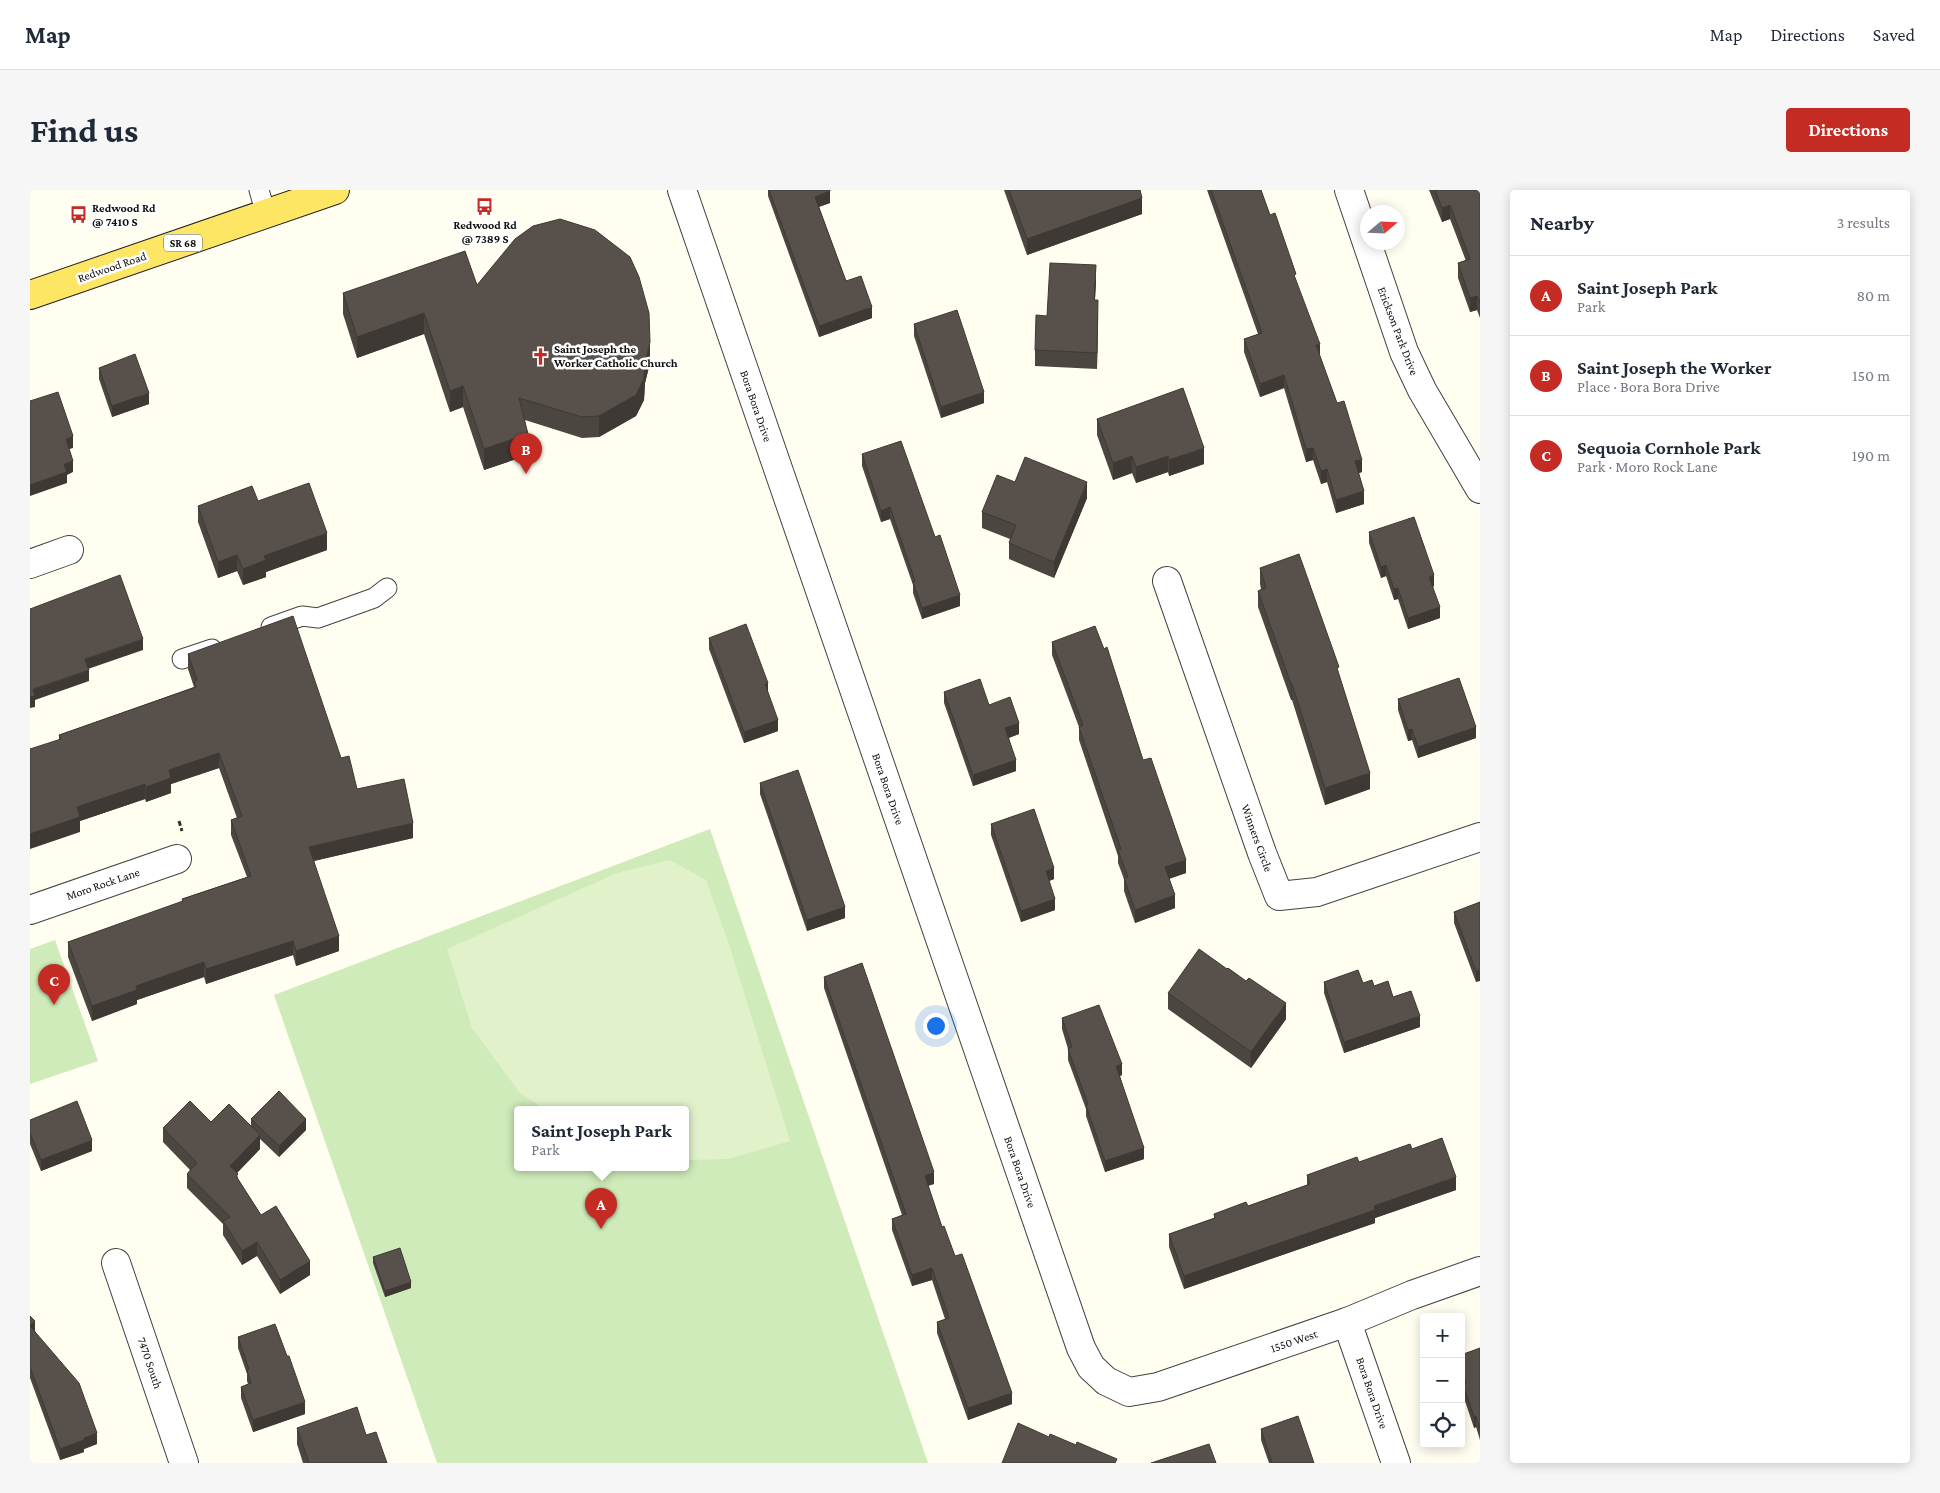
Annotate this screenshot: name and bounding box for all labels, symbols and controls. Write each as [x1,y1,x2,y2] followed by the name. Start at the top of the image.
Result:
[25,21,71,48] text: Map
[1710,25,1742,45] text: Map
[1770,25,1845,45] text: Directions
[1873,25,1915,45] text: Saved
[1786,108,1910,152] button: Directions
[30,111,138,150] text: Find us
[475,196,495,216] bus stop icon: Redwood Rd @ 7389 S
[92,201,156,229] place label: Redwood Rd @ 7410 S
[68,205,88,225] bus stop icon: Redwood Rd @ 7410 S
[1360,205,1405,250] north arrow
[1530,211,1594,235] text: Nearby
[1837,214,1890,231] text: 3 results
[453,218,517,246] place label: Redwood Rd @ 7389 S
[164,234,202,252] road number: SR 68
[76,249,149,285] street label: Redwood Road
[1577,277,1718,298] text: Saint Joseph Park
[1375,285,1421,377] street label: Erickson Park Drive
[1541,287,1551,304] text: A
[1856,287,1890,304] text: 80 m
[1577,298,1605,315] text: Park
[553,342,678,370] place label: Saint Joseph the Worker Catholic Church
[530,346,550,366] church icon: Saint Joseph the Worker Catholic Church
[1577,357,1772,378] text: Saint Joseph the Worker
[1541,367,1551,384] text: B
[1852,367,1890,384] text: 150 m
[737,368,775,444] street label: Bora Bora Drive
[1577,378,1720,395] text: Place · Bora Bora Drive
[510,433,542,474] pin: B
[1577,437,1761,458] text: Sequoia Cornhole Park
[1541,447,1551,464] text: C
[1852,447,1890,464] text: 190 m
[1577,458,1718,475] text: Park · Moro Rock Lane
[869,751,907,827] street label: Bora Bora Drive
[1238,802,1276,874] street label: Winners Circle
[64,865,142,903] street label: Moro Rock Lane
[38,964,70,1005] pin: C
[923,1013,949,1039] your location
[514,1106,689,1171] popup
[531,1120,672,1141] text: Saint Joseph Park
[1001,1134,1039,1210] street label: Bora Bora Drive
[531,1141,560,1158] text: Park
[585,1188,617,1229] pin: A
[1420,1313,1465,1448] map controls
[1420,1313,1465,1358] button: +
[1269,1326,1320,1356] street label: 1550 West
[135,1335,166,1391] street label: 7470 South
[1353,1355,1391,1431] street label: Bora Bora Drive
[1420,1358,1465,1403] button: −
[1420,1403,1465,1448] button: locate

